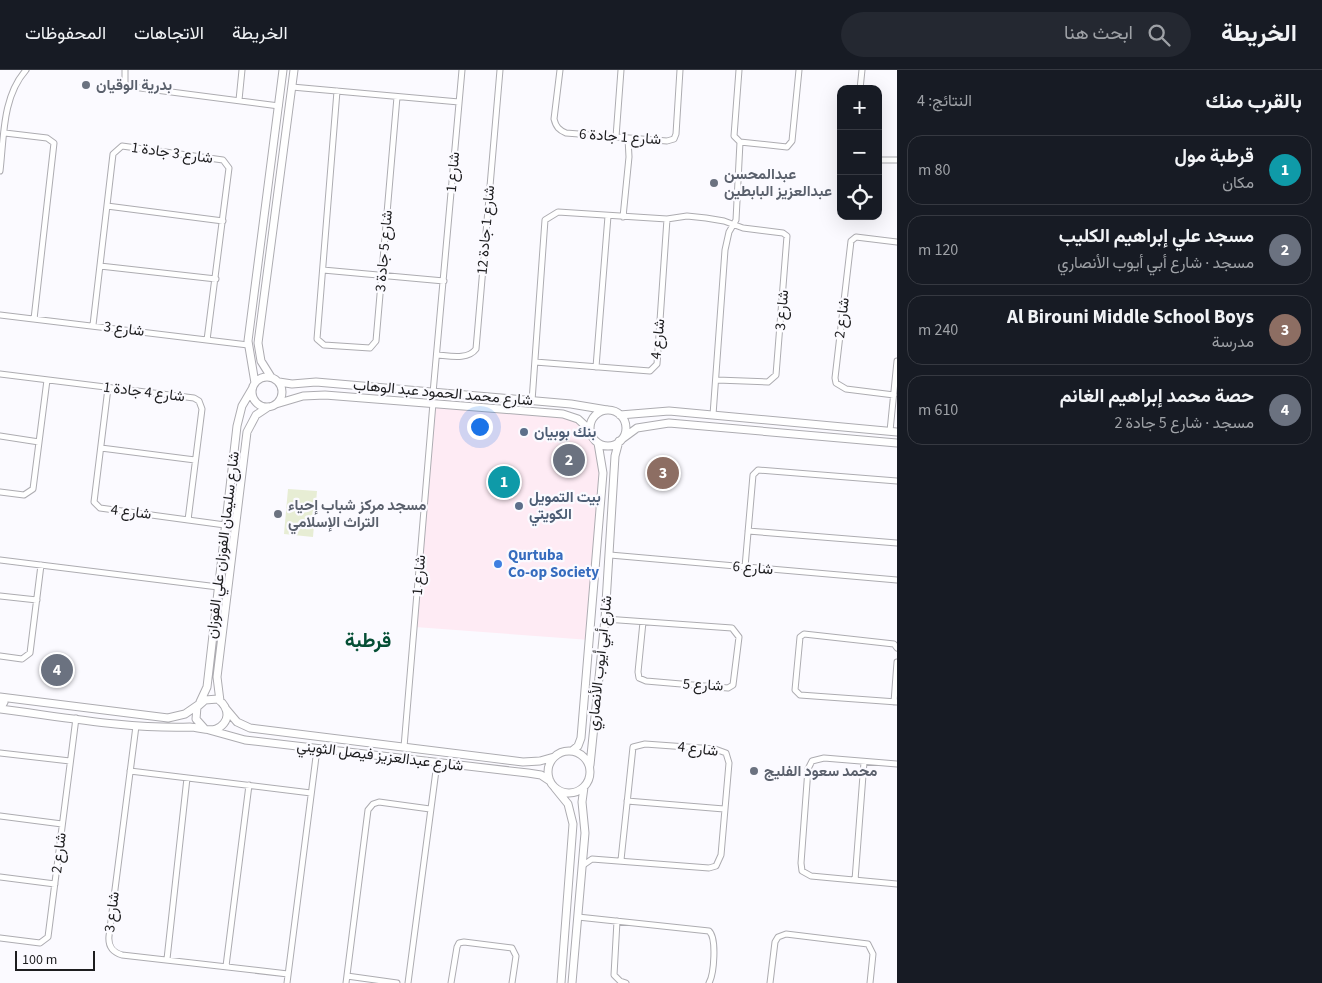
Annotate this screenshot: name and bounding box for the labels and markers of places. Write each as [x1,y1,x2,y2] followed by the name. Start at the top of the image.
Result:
[96,75,172,96] place label: بدرية الوقيان
[80,79,92,91] marker: بدرية الوقيان
[724,164,832,202] place label: عبدالمحسن عبدالعزيز البابطين
[708,177,720,189] marker: عبدالمحسن عبدالعزيز البابطين
[534,422,596,443] place label: بنك بوبيان
[518,426,530,438] marker: بنك بوبيان
[553,441,585,479] pin: 2
[647,454,679,492] pin: 3
[488,463,520,501] pin: 1
[529,487,601,527] place label: بيت التمويل الكويتي
[288,495,426,535] place label: مسجد مركز شباب إحياء التراث الإسلامي
[513,500,525,512] marker: بيت التمويل الكويتي
[272,508,284,520] marker: مسجد مركز شباب إحياء التراث الإسلامي
[508,545,599,583] place label: Qurtuba Co-op Society
[492,558,504,570] marker: Qurtuba Co-op Society
[41,651,73,689] pin: 4
[764,761,877,782] place label: محمد سعود الفليج
[748,765,760,777] marker: محمد سعود الفليج

